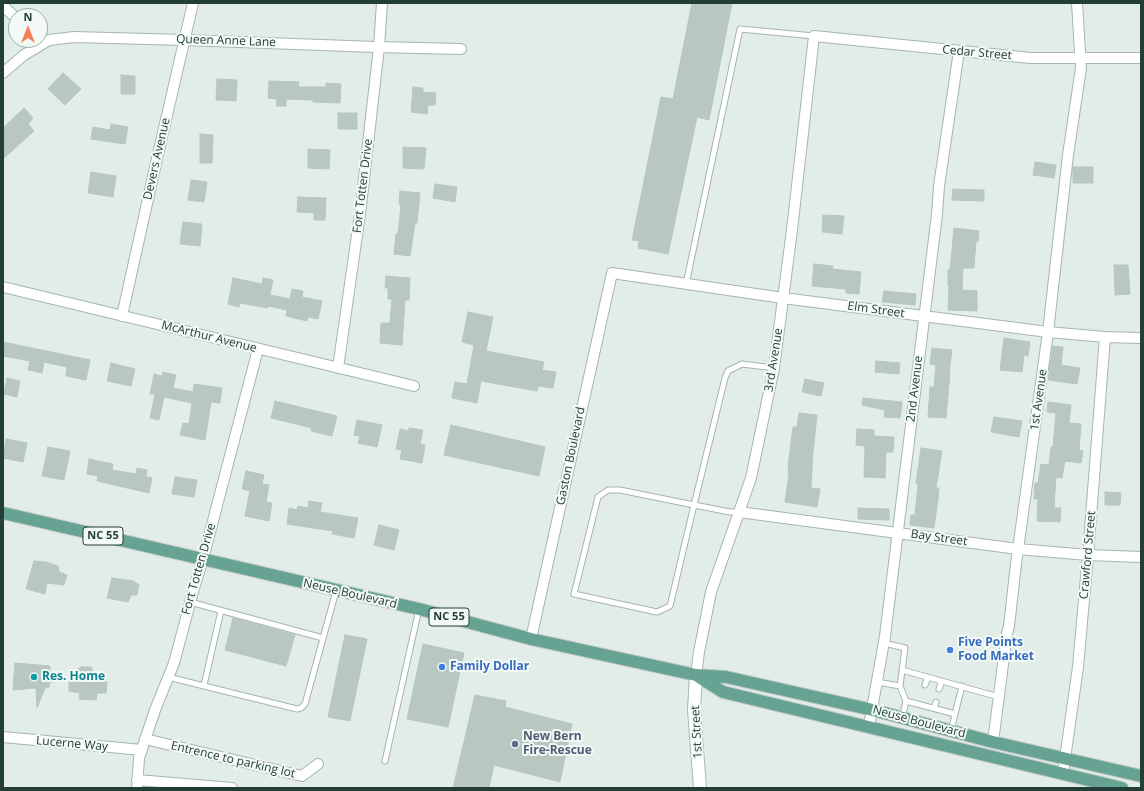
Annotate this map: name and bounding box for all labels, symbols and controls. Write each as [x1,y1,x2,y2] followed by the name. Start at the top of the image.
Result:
[8,8,48,48] north arrow
[24,9,32,24] text: N
[176,32,276,50] street label: Queen Anne Lane
[942,43,1012,63] street label: Cedar Street
[141,117,173,201] street label: Devers Avenue
[350,138,376,234] street label: Fort Totten Drive
[847,299,905,321] street label: Elm Street
[160,318,258,356] street label: McArthur Avenue
[762,327,786,393] street label: 3rd Avenue
[904,355,926,423] street label: 2nd Avenue
[1028,368,1050,432] street label: 1st Avenue
[554,406,588,506] street label: Gaston Boulevard
[1077,510,1099,600] street label: Crawford Street
[179,522,219,616] street label: Fort Totten Drive
[83,527,123,545] road number: NC 55
[910,527,968,549] street label: Bay Street
[302,576,398,612] street label: Neuse Boulevard
[429,608,469,626] road number: NC 55
[958,636,1034,664] place label: Five Points Food Market
[945,645,955,655] marker: Five Points Food Market
[450,660,529,674] place label: Family Dollar
[437,662,447,672] marker: Family Dollar
[42,670,105,684] place label: Res. Home
[29,672,39,682] marker: Res. Home
[871,703,967,741] street label: Neuse Boulevard
[688,705,706,759] street label: 1st Street
[523,730,592,758] place label: New Bern Fire-Rescue
[36,734,108,754] street label: Lucerne Way
[169,739,297,781] street label: Entrence to parking lot
[510,739,520,749] marker: New Bern Fire-Rescue

